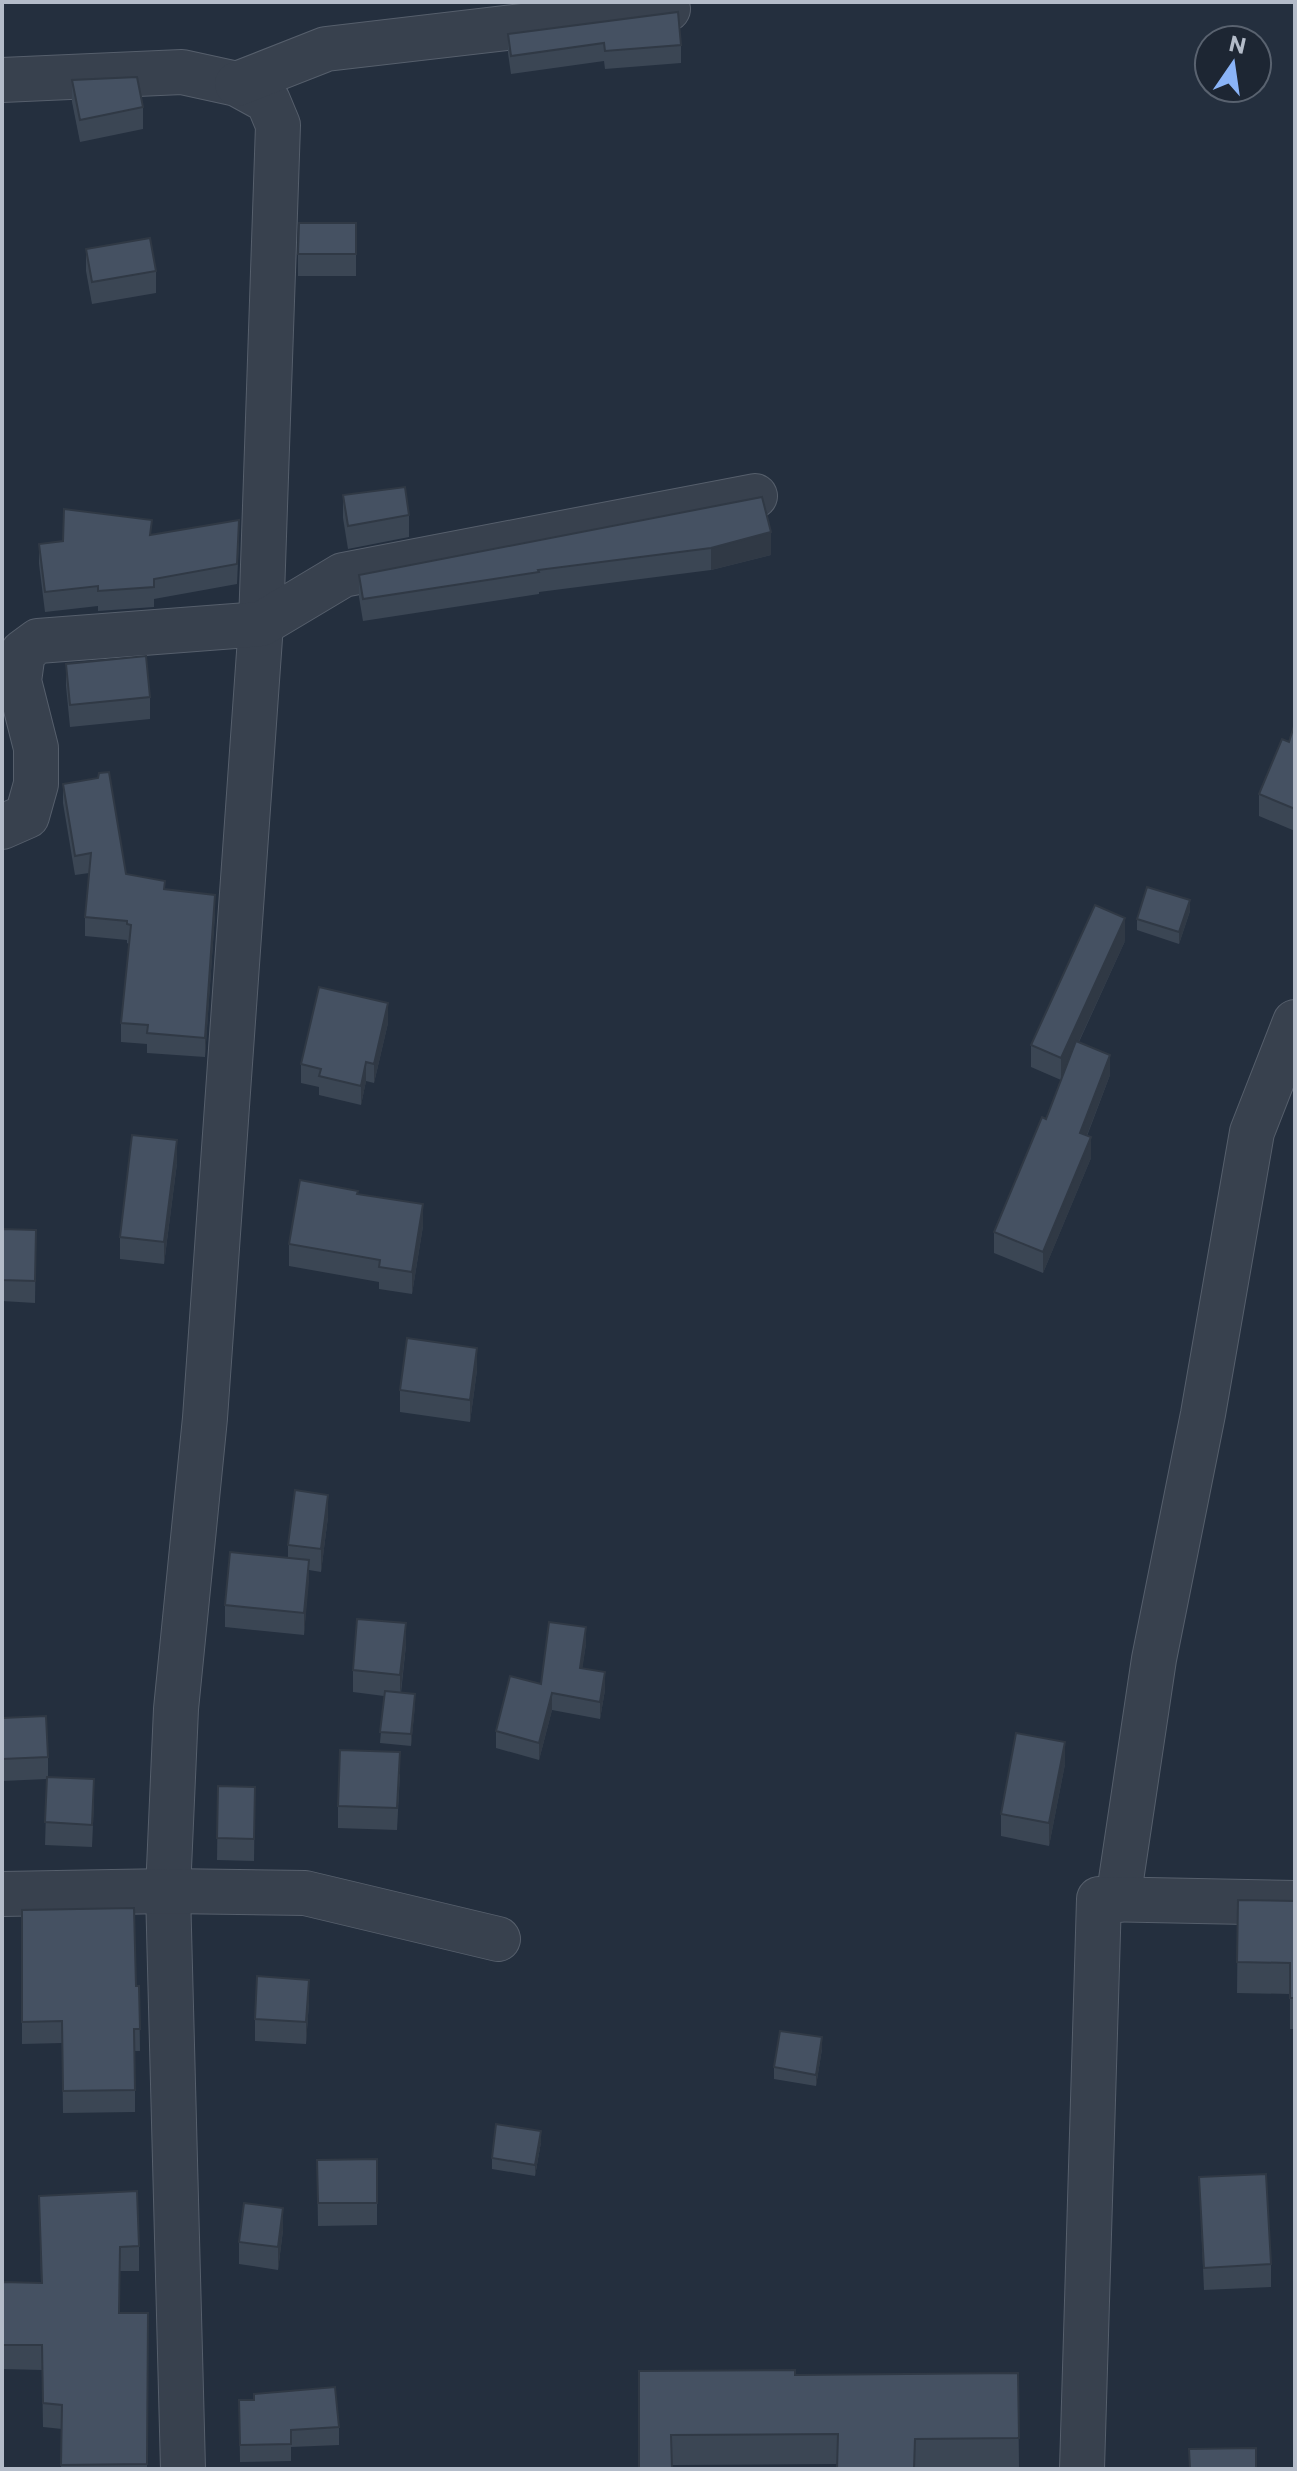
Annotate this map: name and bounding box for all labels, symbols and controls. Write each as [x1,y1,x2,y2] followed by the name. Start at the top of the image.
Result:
[1193,24,1273,104] north arrow
[1227,29,1249,59] text: N

